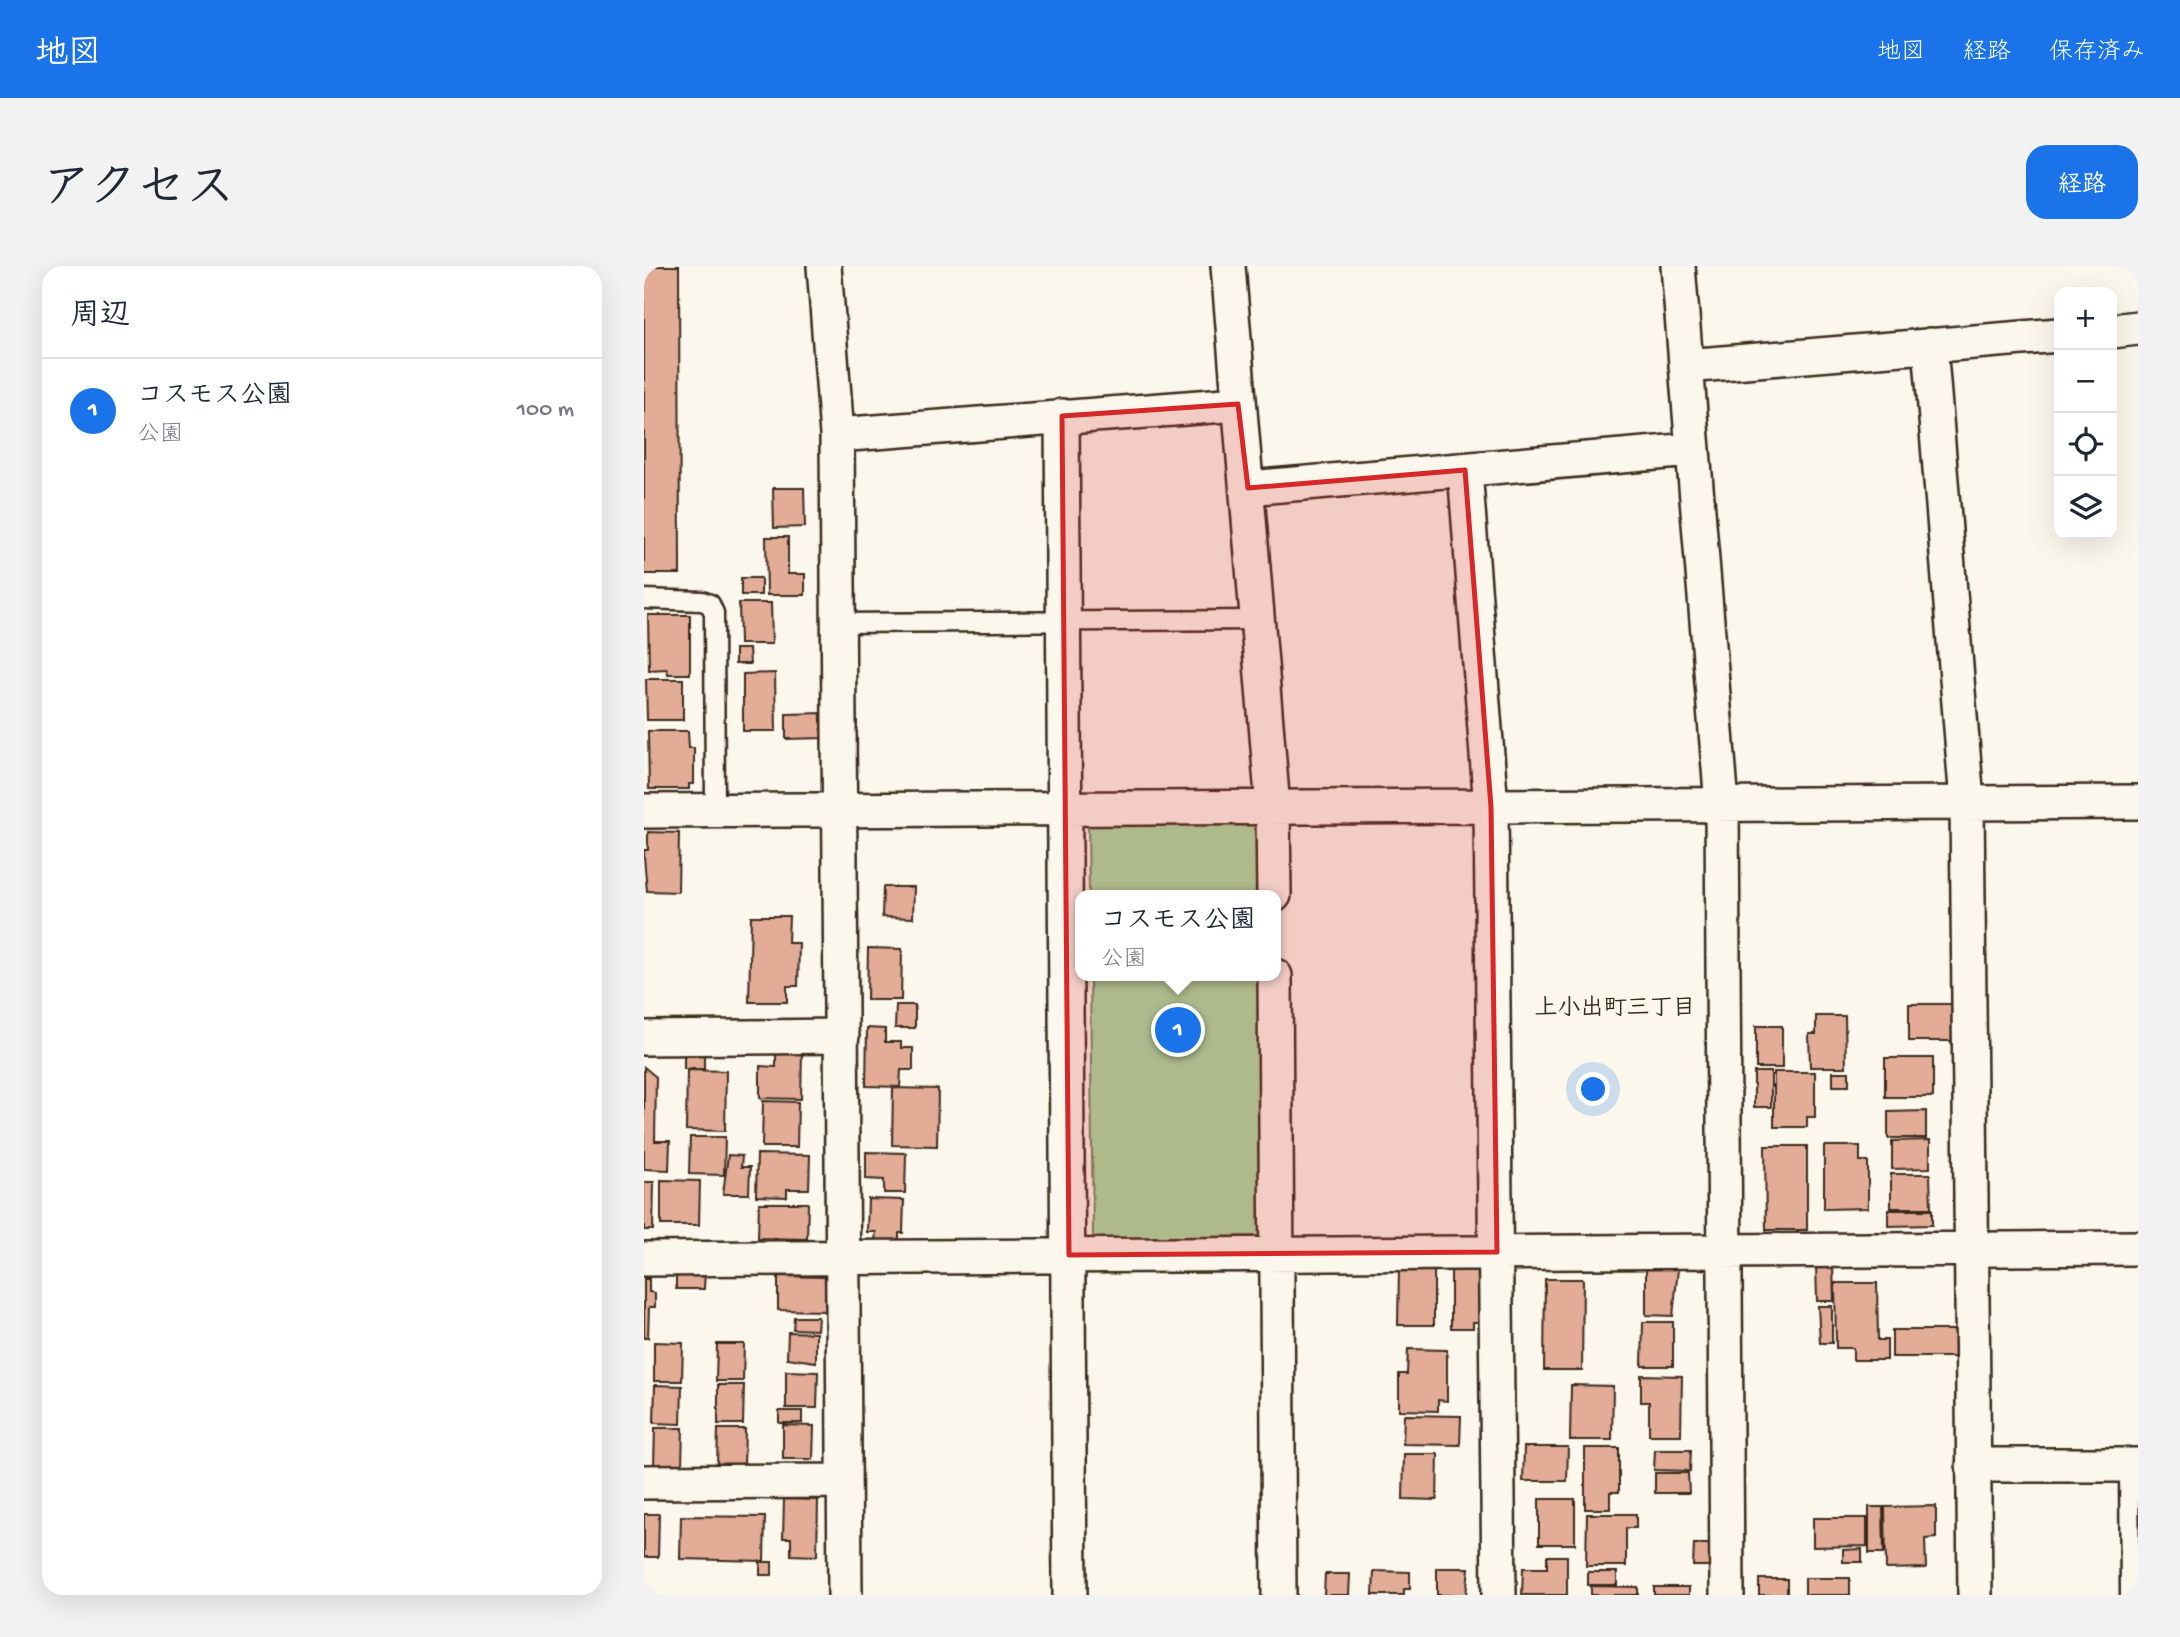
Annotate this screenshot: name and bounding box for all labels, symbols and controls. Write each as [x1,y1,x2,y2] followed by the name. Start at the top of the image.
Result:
[35,37,101,75] text: 地図
[1877,39,1925,68] text: 地図
[1963,39,2011,68] text: 経路
[2049,39,2145,68] text: 保存済み
[2026,145,2138,219] button: 経路
[42,163,235,221] text: アクセス
[2054,287,2117,539] map controls
[2054,287,2117,350] button: +
[70,300,130,335] text: 周辺
[2054,350,2117,413] button: −
[137,382,292,413] text: コスモス公園
[88,397,98,424] text: 1
[517,397,574,424] text: 100 m
[2054,413,2117,476] button: locate
[137,422,183,449] text: 公園
[2054,476,2117,539] button: layers
[1075,890,1281,981] popup
[1101,907,1255,938] text: コスモス公園
[1101,947,1147,974] text: 公園
[1535,995,1696,1023] district label: 上小出町三丁目
[1155,1004,1201,1056] pin: 1
[1576,1072,1610,1106] your location

